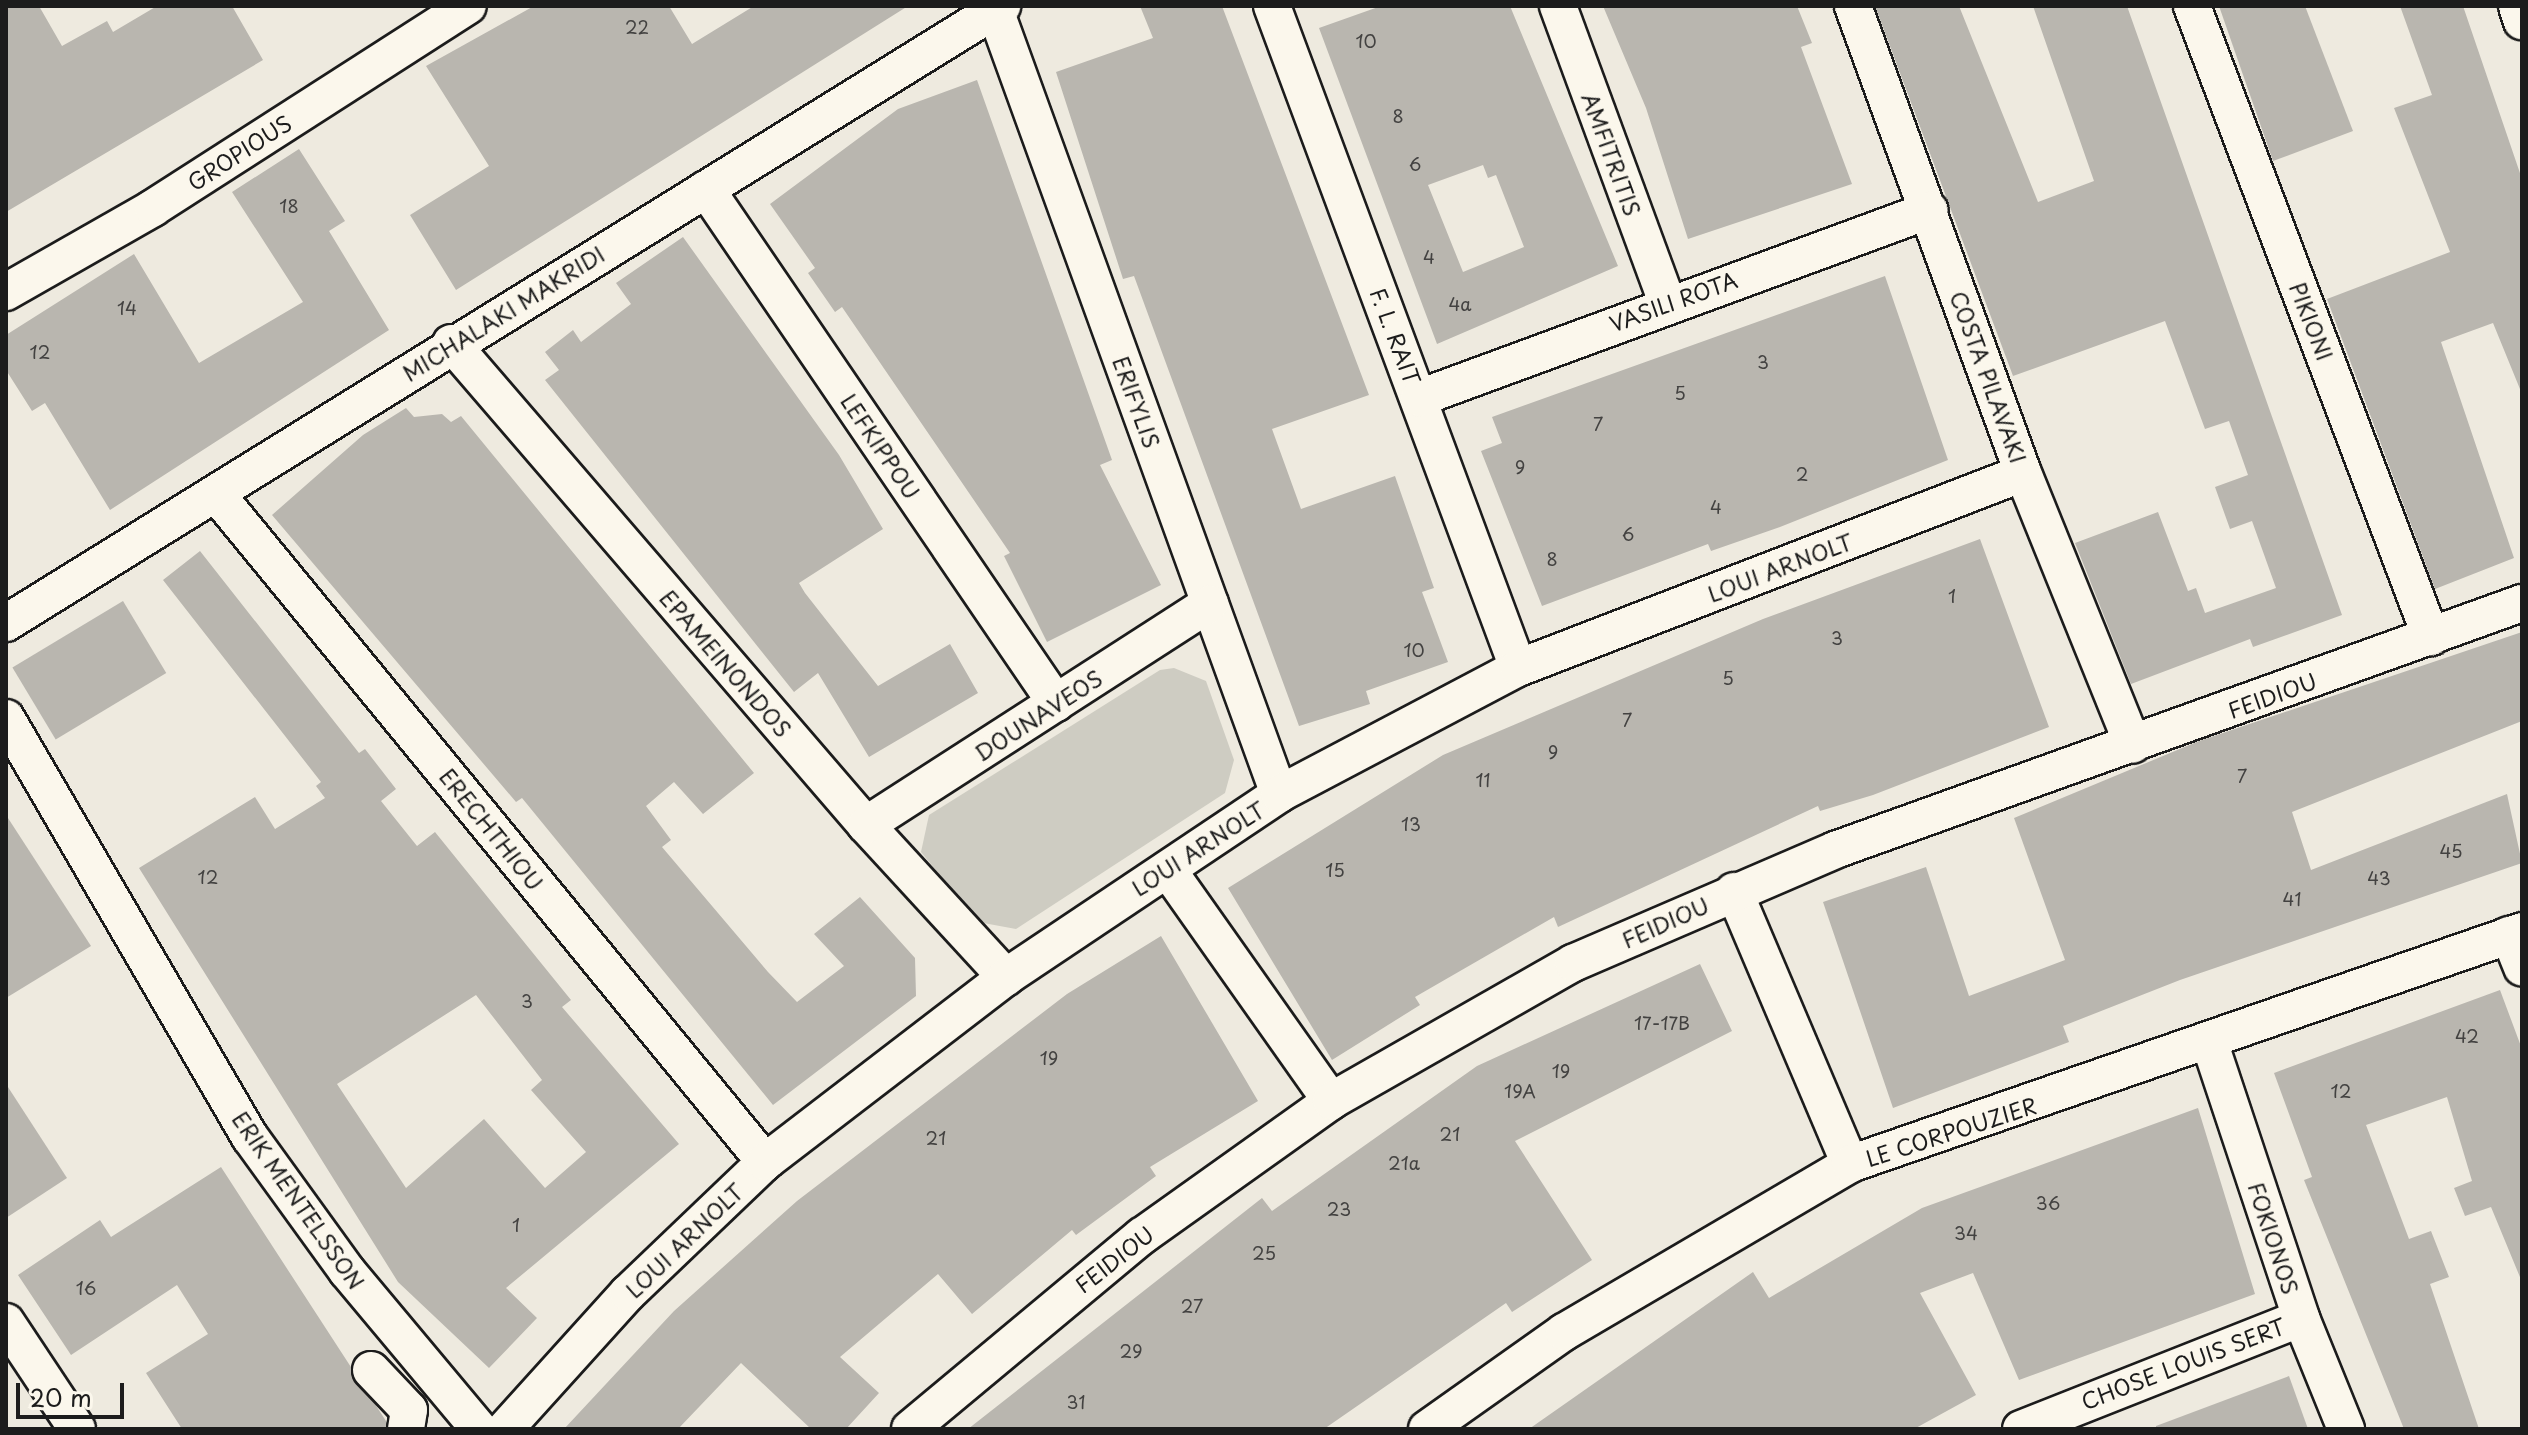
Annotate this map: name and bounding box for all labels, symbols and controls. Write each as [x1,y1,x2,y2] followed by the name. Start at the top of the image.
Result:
[625,16,649,38] house number: 22
[1355,30,1377,52] house number: 10
[1577,89,1647,219] street label: AMFITRITIS
[1392,105,1404,127] house number: 8
[182,109,296,195] street label: GROPIOUS
[1409,153,1421,175] house number: 6
[279,195,299,217] house number: 18
[397,240,609,386] street label: MICHALAKI MAKRIDI
[1423,246,1435,268] house number: 4
[1604,265,1742,337] street label: VASILI ROTA
[2285,278,2339,364] street label: PIKIONI
[1365,283,1427,389] street label: F. L. RAIT
[1945,286,2033,468] street label: COSTA PILAVAKI
[1448,293,1472,315] house number: 4a
[117,297,137,319] house number: 14
[30,341,50,363] house number: 12
[1757,351,1769,373] house number: 3
[1108,353,1166,451] street label: ERIFYLIS
[1674,382,1686,404] house number: 5
[836,388,926,504] street label: LEFKIPPOU
[1593,413,1603,435] house number: 7
[1515,456,1525,478] house number: 9
[1796,463,1808,485] house number: 2
[1710,496,1722,518] house number: 4
[1622,523,1634,545] house number: 6
[1704,527,1856,607] street label: LOUI ARNOLT
[1546,548,1558,570] house number: 8
[655,584,797,742] street label: EPAMEINONDOS
[1948,585,1956,607] house number: 1
[1831,627,1843,649] house number: 3
[1403,639,1425,661] house number: 10
[969,664,1107,766] street label: DOUNAVEOS
[1722,667,1734,689] house number: 5
[2224,667,2320,723] street label: FEIDIOU
[1622,709,1632,731] house number: 7
[1548,741,1558,763] house number: 9
[435,763,549,895] street label: ERECHTHIOU
[2237,765,2247,787] house number: 7
[1475,769,1491,791] house number: 11
[1127,796,1269,900] street label: LOUI ARNOLT
[1401,813,1421,835] house number: 13
[2440,840,2462,862] house number: 45
[1325,859,1345,881] house number: 15
[198,866,218,888] house number: 12
[2367,867,2391,889] house number: 43
[2283,888,2301,910] house number: 41
[1617,891,1713,953] street label: FEIDIOU
[521,990,533,1012] house number: 3
[1634,1012,1690,1034] house number: 17-17B
[2455,1025,2479,1047] house number: 42
[1040,1047,1058,1069] house number: 19
[1552,1060,1570,1082] house number: 19
[1504,1080,1536,1102] house number: 19A
[2331,1080,2351,1102] house number: 12
[1861,1091,2041,1171] street label: LE CORPOUZIER
[227,1105,371,1295] street label: ERIK MENTELSSON
[1440,1123,1460,1145] house number: 21
[926,1127,946,1149] house number: 21
[1388,1152,1420,1174] house number: 21a
[620,1178,748,1302] street label: LOUI ARNOLT
[2244,1179,2304,1297] street label: FOKIONOS
[2036,1192,2060,1214] house number: 36
[1327,1198,1351,1220] house number: 23
[512,1214,520,1236] house number: 1
[1069,1220,1159,1298] street label: FEIDIOU
[1954,1222,1978,1244] house number: 34
[1252,1242,1276,1264] house number: 25
[76,1277,96,1299] house number: 16
[1181,1295,1203,1317] house number: 27
[2077,1312,2289,1414] street label: CHOSE LOUIS SERT
[1120,1340,1142,1362] house number: 29
[20,1367,128,1417] scale bar
[30,1379,92,1415] text: 20 m
[1067,1391,1085,1413] house number: 31

